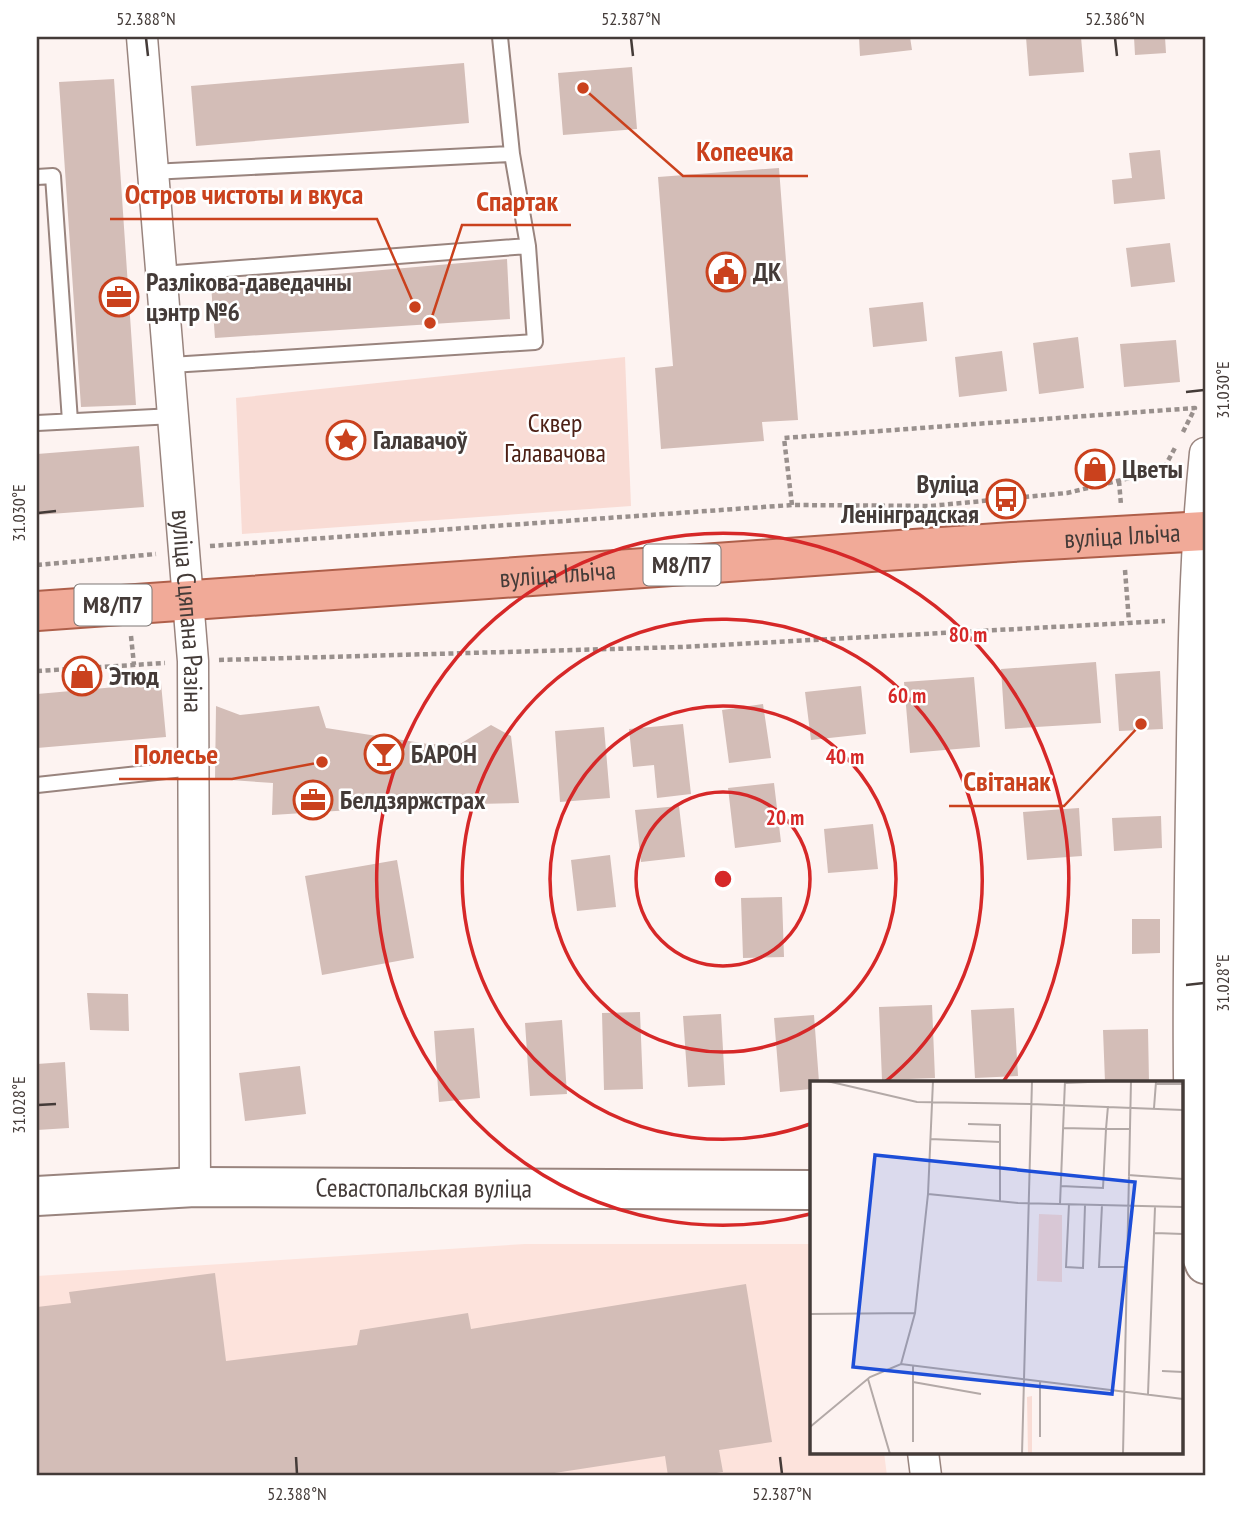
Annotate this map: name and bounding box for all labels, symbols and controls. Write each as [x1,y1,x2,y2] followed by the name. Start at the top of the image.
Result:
[116,7,176,30] text: 52.388°N
[601,7,661,30] text: 52.387°N
[1085,7,1145,30] text: 52.386°N
[683,127,808,176] callout: Копеечка
[696,132,794,169] text: Копеечка
[110,170,377,219] callout: Остров чистоты и вкуса
[125,175,363,212] text: Остров чистоты и вкуса
[462,176,571,225] callout: Спартак
[476,182,558,219] text: Спартак
[705,251,747,293] public building icon: ДК
[753,255,782,288] place label: ДК
[146,265,352,328] place label: Разлікова-даведачны цэнтр №6
[98,276,140,318] office icon: Разлікова-даведачны цэнтр №6
[1211,361,1234,419] text: 31.030°E
[504,406,606,469] park label: Сквер Галавачова
[325,419,367,461] place icon: Галавачоў
[373,423,468,456] place label: Галавачоў
[1074,448,1116,490] shop icon: Цветы
[1122,452,1183,485] place label: Цветы
[840,467,979,530] place label: Вуліца Ленінградская
[985,478,1027,520] bus stop icon: Вуліца Ленінградская
[7,484,30,542] text: 31.030°E
[165,508,210,713] street label: вуліца Сцяпана Разіна
[1063,515,1181,555] street label: вуліца Ільіча
[644,544,720,586] road number: М8/П7
[498,553,617,594] street label: вуліца Ільіча
[74,584,152,626] road number: М8/П7
[949,621,987,648] text: 80 m
[61,655,103,697] shop icon: Этюд
[109,659,159,692] place label: Этюд
[888,682,926,709] text: 60 m
[119,730,232,779] callout: Полесье
[363,733,405,775] bar icon: БАРОН
[134,735,218,772] text: Полесье
[411,737,477,770] place label: БАРОН
[826,743,864,770] text: 40 m
[949,757,1064,806] callout: Світанак
[963,762,1051,799] text: Світанак
[292,779,334,821] office icon: Белдзяржстрах
[340,783,486,816] place label: Белдзяржстрах
[766,804,804,831] text: 20 m
[711,867,735,891] centre of rings
[1211,954,1234,1012] text: 31.028°E
[7,1076,30,1134] text: 31.028°E
[810,1081,1182,1454] inset map
[316,1171,532,1205] street label: Севастопальская вуліца
[267,1482,327,1505] text: 52.388°N
[752,1482,812,1505] text: 52.387°N

